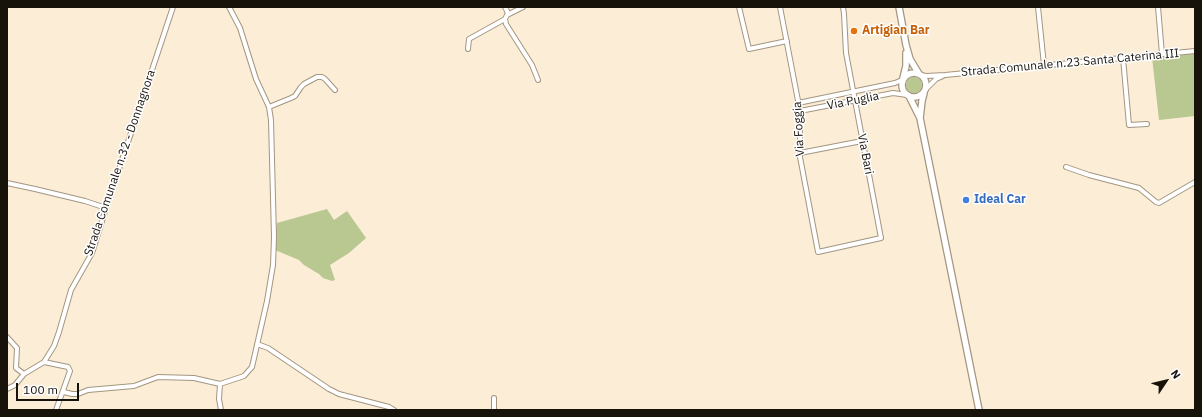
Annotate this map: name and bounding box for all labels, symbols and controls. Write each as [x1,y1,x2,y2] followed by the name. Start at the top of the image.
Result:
[862,24,930,38] place label: Artigian Bar
[849,26,859,36] marker: Artigian Bar
[960,46,1180,80] street label: Strada Comunale n.23 Santa Caterina III
[81,68,159,258] street label: Strada Comunale n.32 - Donnagnora
[826,89,880,113] street label: Via Puglia
[790,101,808,157] street label: Via Foggia
[854,132,876,176] street label: Via Bari
[974,193,1026,207] place label: Ideal Car
[961,195,971,205] marker: Ideal Car
[1146,361,1186,401] north arrow
[1168,367,1184,381] text: N
[18,375,81,401] scale bar
[23,382,58,397] text: 100 m

